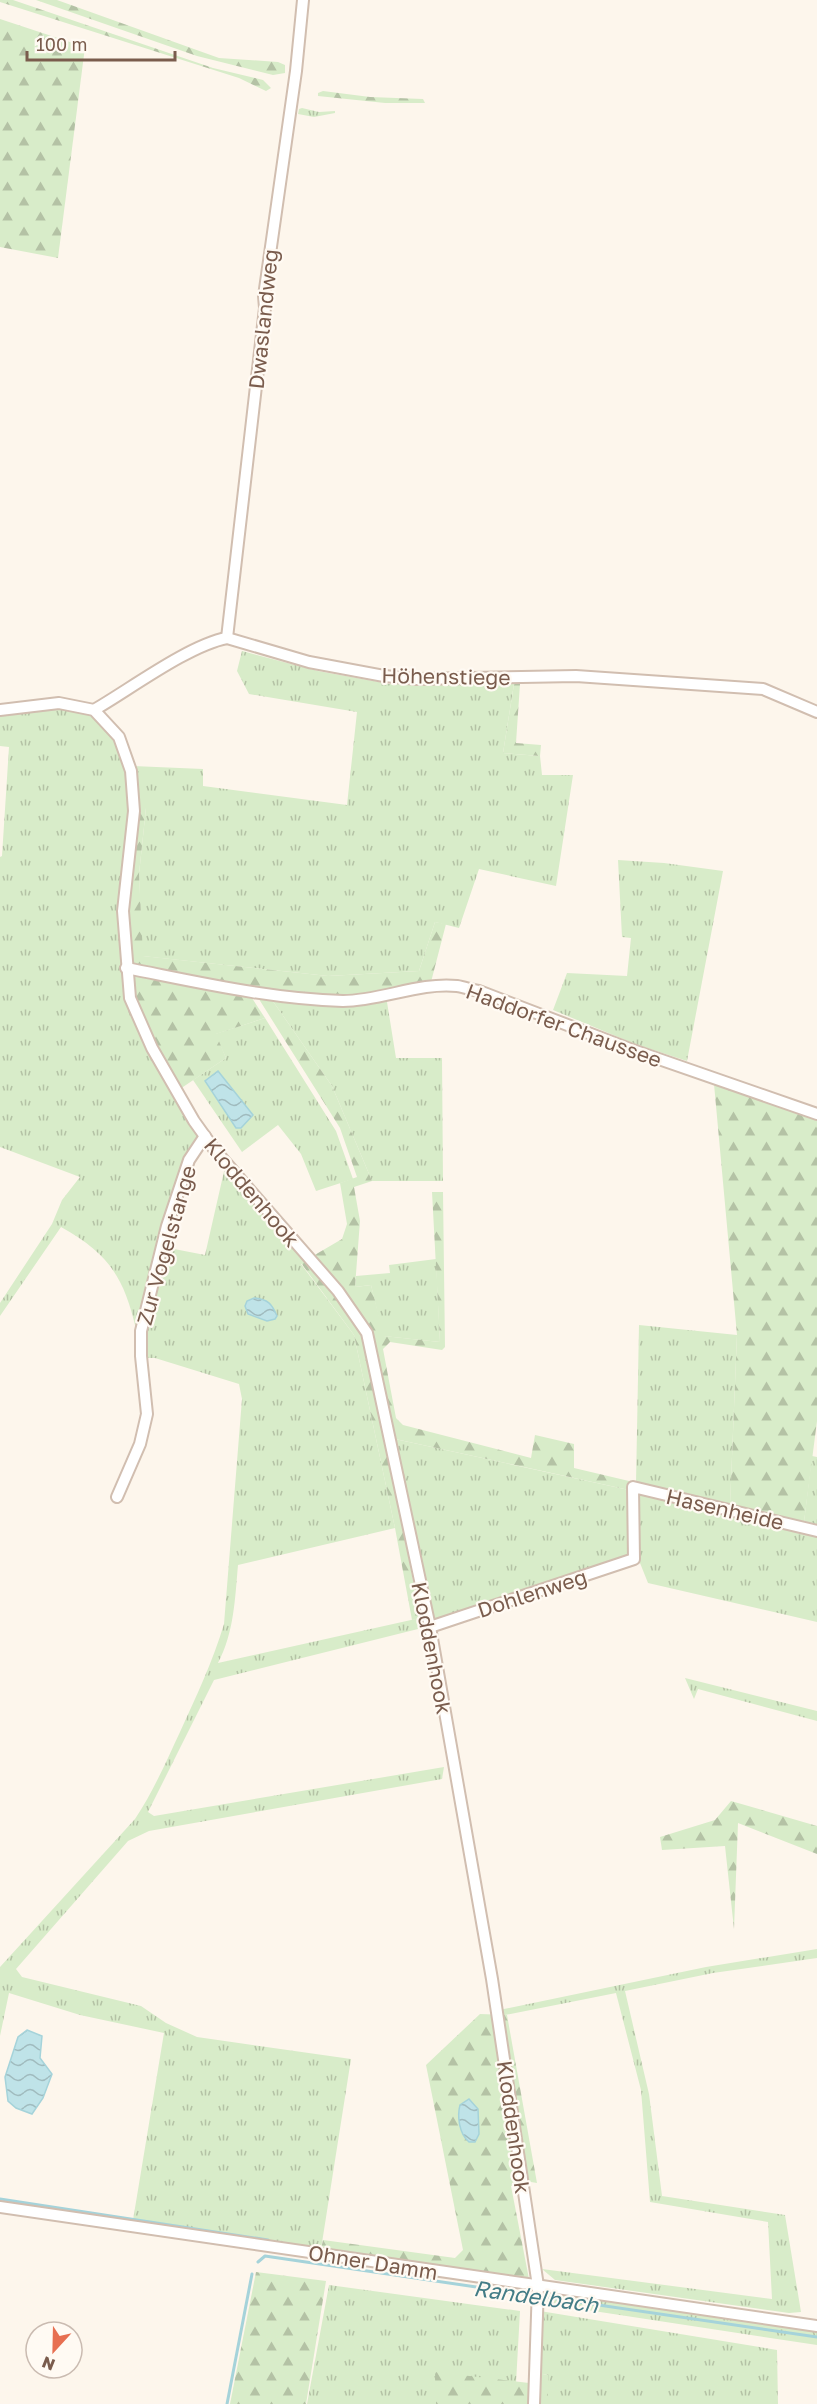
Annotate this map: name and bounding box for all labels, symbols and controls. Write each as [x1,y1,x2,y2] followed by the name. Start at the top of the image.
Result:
[27,24,176,62] scale bar
[36,33,87,55] text: 100 m
[243,248,283,390] street label: Dwaslandweg
[381,662,511,690] street label: Höhenstiege
[463,977,665,1073] street label: Haddorfer Chaussee
[199,1132,305,1252] street label: Kloddenhook
[131,1162,201,1328] street label: Zur Vogelstange
[664,1483,786,1535] street label: Hasenheide
[474,1563,590,1623] street label: Dohlenweg
[406,1580,458,1717] street label: Kloddenhook
[492,2059,536,2195] street label: Kloddenhook
[306,2239,440,2285] street label: Ohner Damm
[472,2274,601,2318] water label: Randelbach
[24,2320,84,2380] north arrow
[39,2352,58,2375] text: N

